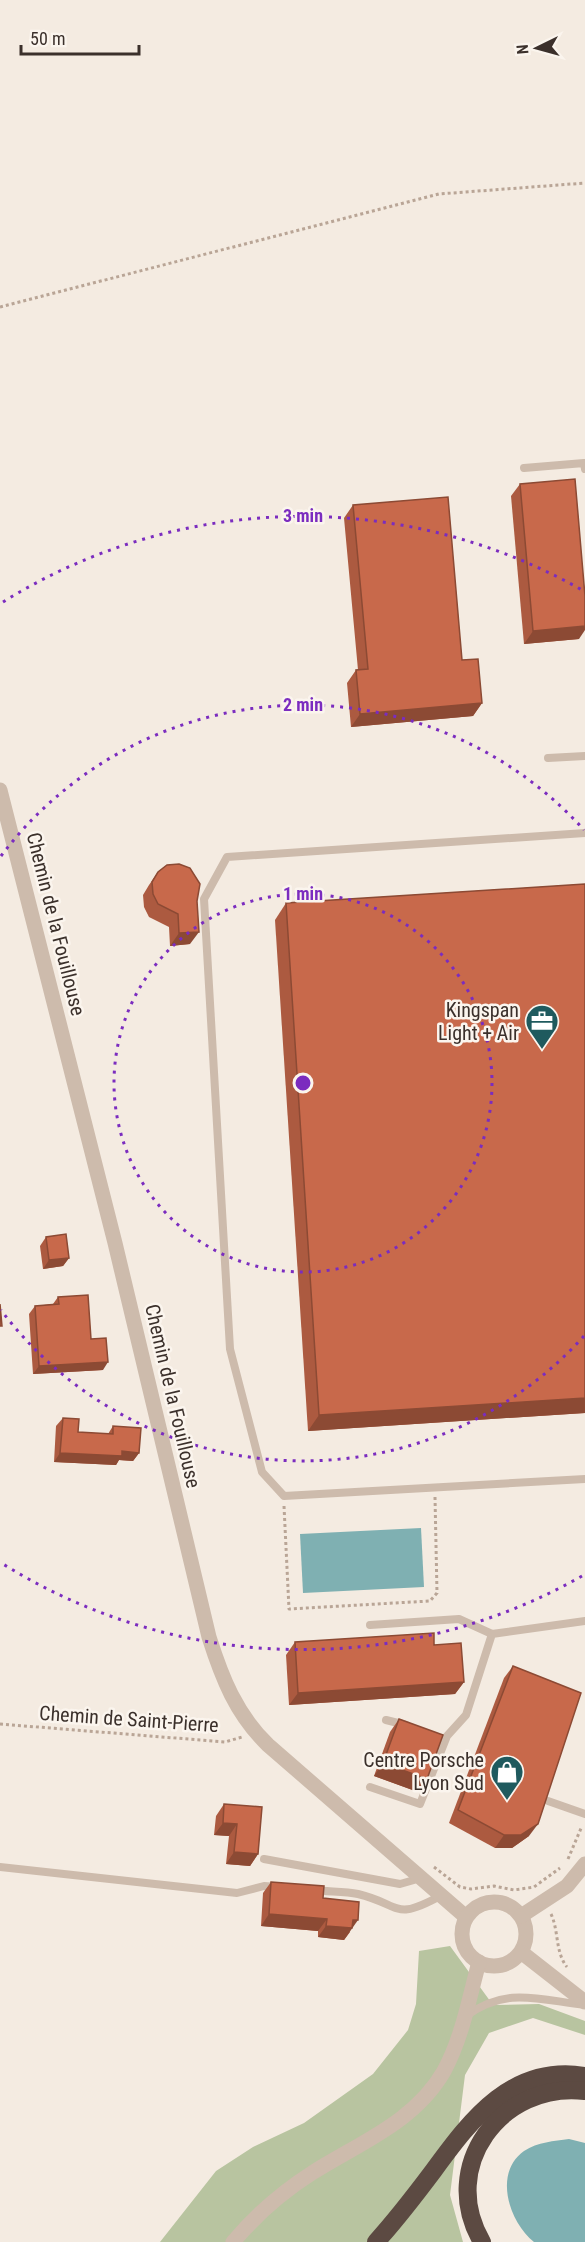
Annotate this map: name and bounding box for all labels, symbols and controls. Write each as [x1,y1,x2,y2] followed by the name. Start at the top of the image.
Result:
[21,18,140,56] scale bar
[507,18,567,78] north arrow
[30,28,65,49] text: 50 m
[513,44,532,55] text: N
[283,505,323,526] text: 3 min
[283,694,323,715] text: 2 min
[22,830,90,1018] street label: Chemin de la Fouillouse
[283,883,323,904] text: 1 min
[438,998,519,1045] place label: Kingspan Light + Air
[524,1003,560,1050] office icon: Kingspan Light + Air
[293,1073,313,1093] centre of rings
[140,1302,206,1490] street label: Chemin de la Fouillouse
[39,1701,219,1737] street label: Chemin de Saint-Pierre
[363,1748,484,1795] place label: Centre Porsche Lyon Sud
[489,1754,525,1801] shop icon: Centre Porsche Lyon Sud

